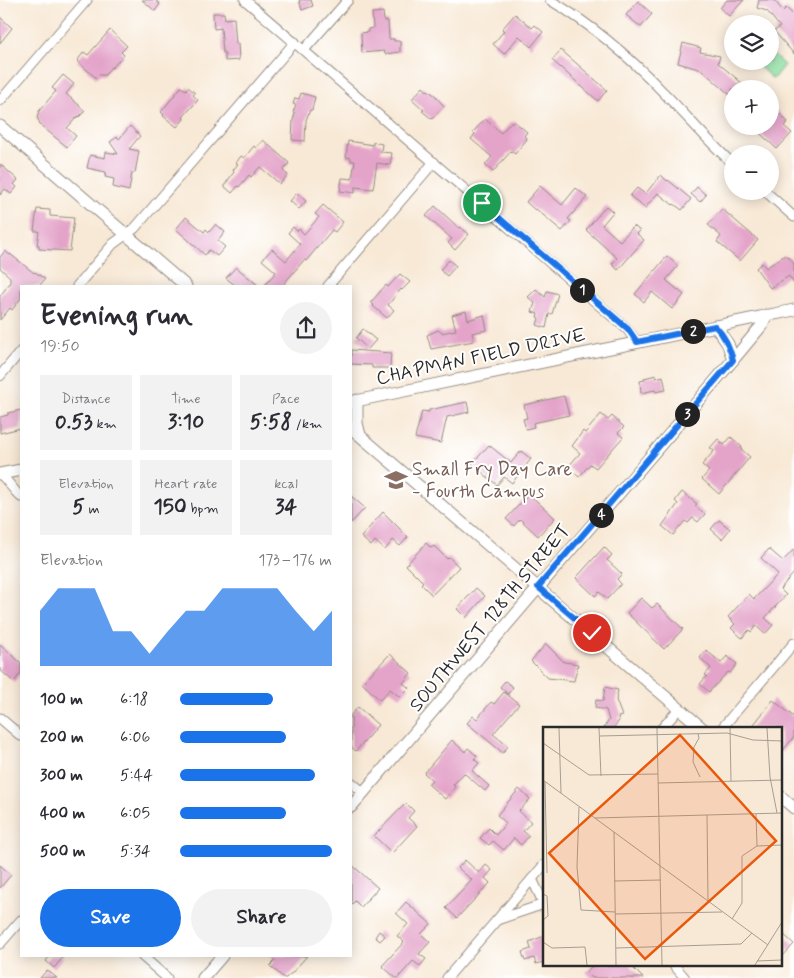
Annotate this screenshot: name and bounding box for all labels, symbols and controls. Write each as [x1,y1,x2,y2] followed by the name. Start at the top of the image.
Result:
[724,15,779,200] map controls
[724,15,779,70] button: layers
[724,80,779,135] button: +
[724,145,779,200] button: −
[461,182,503,224] pin
[468,189,496,217] icon: arrive
[570,278,594,302] pin: 1
[579,281,586,299] text: 1
[40,298,193,335] text: Evening run
[280,302,332,354] button: share
[680,318,706,344] pin: 2
[690,322,697,340] text: 2
[374,323,588,391] street label: CHAPMAN FIELD DRIVE
[40,336,80,357] text: 19:50
[61,390,111,408] text: Distance
[171,390,201,408] text: Time
[272,390,300,408] text: Pace
[674,402,700,426] pin: 3
[684,405,691,423] text: 3
[55,408,93,436] text: 0.53
[168,408,204,436] text: 3:10
[250,408,292,436] text: 5:58
[93,415,117,433] text: km
[292,415,322,433] text: /km
[412,457,572,504] place label: Small Fry Day Care - Fourth Campus
[383,467,409,493] school or university icon: Small Fry Day Care - Fourth Campus
[58,475,114,493] text: Elevation
[155,475,217,493] text: Heart rate
[274,475,298,493] text: kcal
[72,493,85,521] text: 5
[153,493,187,521] text: 150
[275,493,297,521] text: 34
[85,500,100,518] text: m
[187,500,219,518] text: bpm
[588,502,614,528] pin: 4
[597,506,606,524] text: 4
[404,519,576,717] street label: SOUTHWEST 128TH STREET
[40,550,103,571] text: Elevation
[258,550,332,571] text: 173–176 m
[571,612,613,654] pin
[578,619,606,647] icon: check
[40,689,83,710] text: 100 m
[120,689,148,710] text: 6:18
[40,727,84,748] text: 200 m
[120,727,150,748] text: 6:06
[543,727,782,966] inset map
[40,765,83,786] text: 300 m
[120,765,153,786] text: 5:44
[40,803,85,824] text: 400 m
[120,803,150,824] text: 6:05
[40,841,85,862] text: 500 m
[120,841,151,862] text: 5:34
[40,889,181,947] button: Save
[191,889,332,947] button: Share

